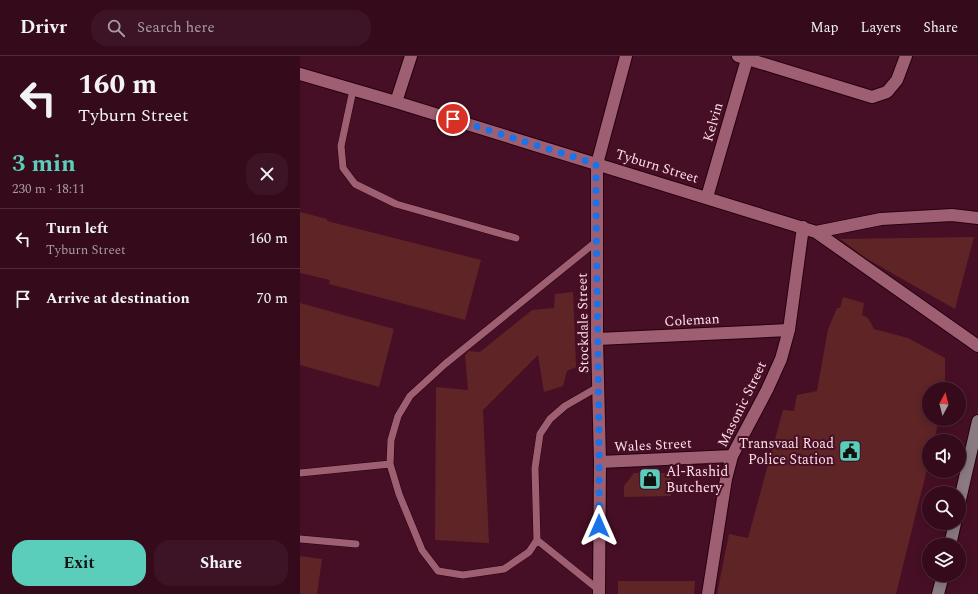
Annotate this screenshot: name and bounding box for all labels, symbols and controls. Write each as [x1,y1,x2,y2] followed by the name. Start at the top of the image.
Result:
[91,10,371,46] search box
[20,13,67,42] text: Drivr
[137,16,215,39] text: Search here
[105,17,127,39] icon: search
[810,17,839,38] text: Map
[861,17,901,38] text: Layers
[923,17,958,38] text: Share
[78,63,157,106] text: 160 m
[12,72,64,124] icon: left
[697,100,729,144] street label: Kelvin
[78,102,188,129] text: Tyburn Street
[436,102,470,136] pin
[442,108,464,130] icon: arrive
[613,143,701,189] street label: Tyburn Street
[12,146,76,182] text: 3 min
[246,153,288,195] button: close
[12,179,85,199] text: 230 m · 18:11
[46,217,108,240] text: Turn left
[249,227,288,250] text: 160 m
[12,228,34,250] icon: left
[46,240,126,260] text: Tyburn Street
[572,273,594,373] street label: Stockdale Street
[46,287,190,310] text: Arrive at destination
[256,287,288,310] text: 70 m
[12,288,34,310] icon: arrive
[664,308,720,332] street label: Coleman
[712,357,772,451] street label: Masonic Street
[922,382,966,426] north arrow
[922,382,966,582] map controls
[614,432,692,458] street label: Wales Street
[739,433,834,470] place label: Transvaal Road Police Station
[922,434,966,478] button: sound
[837,438,863,464] public building icon: Transvaal Road Police Station
[666,461,728,498] place label: Al-Rashid Butchery
[637,466,663,492] shop icon: Al-Rashid Butchery
[922,486,966,530] button: search
[578,505,620,547] position arrow
[922,538,966,582] button: layers
[12,540,146,586] button: Exit
[154,540,288,586] button: Share

